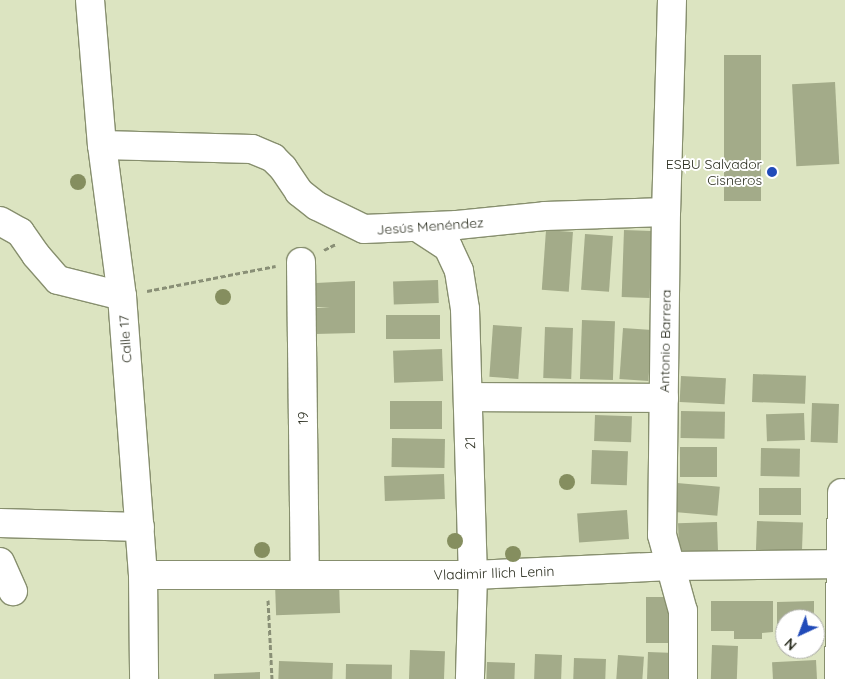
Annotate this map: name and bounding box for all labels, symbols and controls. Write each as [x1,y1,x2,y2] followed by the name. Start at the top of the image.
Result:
[666,156,762,188] place label: ESBU Salvador Cisneros
[766,166,778,178] marker: ESBU Salvador Cisneros
[376,214,484,238] street label: Jesús Menéndez
[656,289,674,393] street label: Antonio Barrera
[115,314,135,364] street label: Calle 17
[294,411,312,425] street label: 19
[461,436,479,450] street label: 21
[433,562,555,584] street label: Vladimir Ilich Lenin
[775,609,825,659] north arrow
[781,634,800,654] text: N

